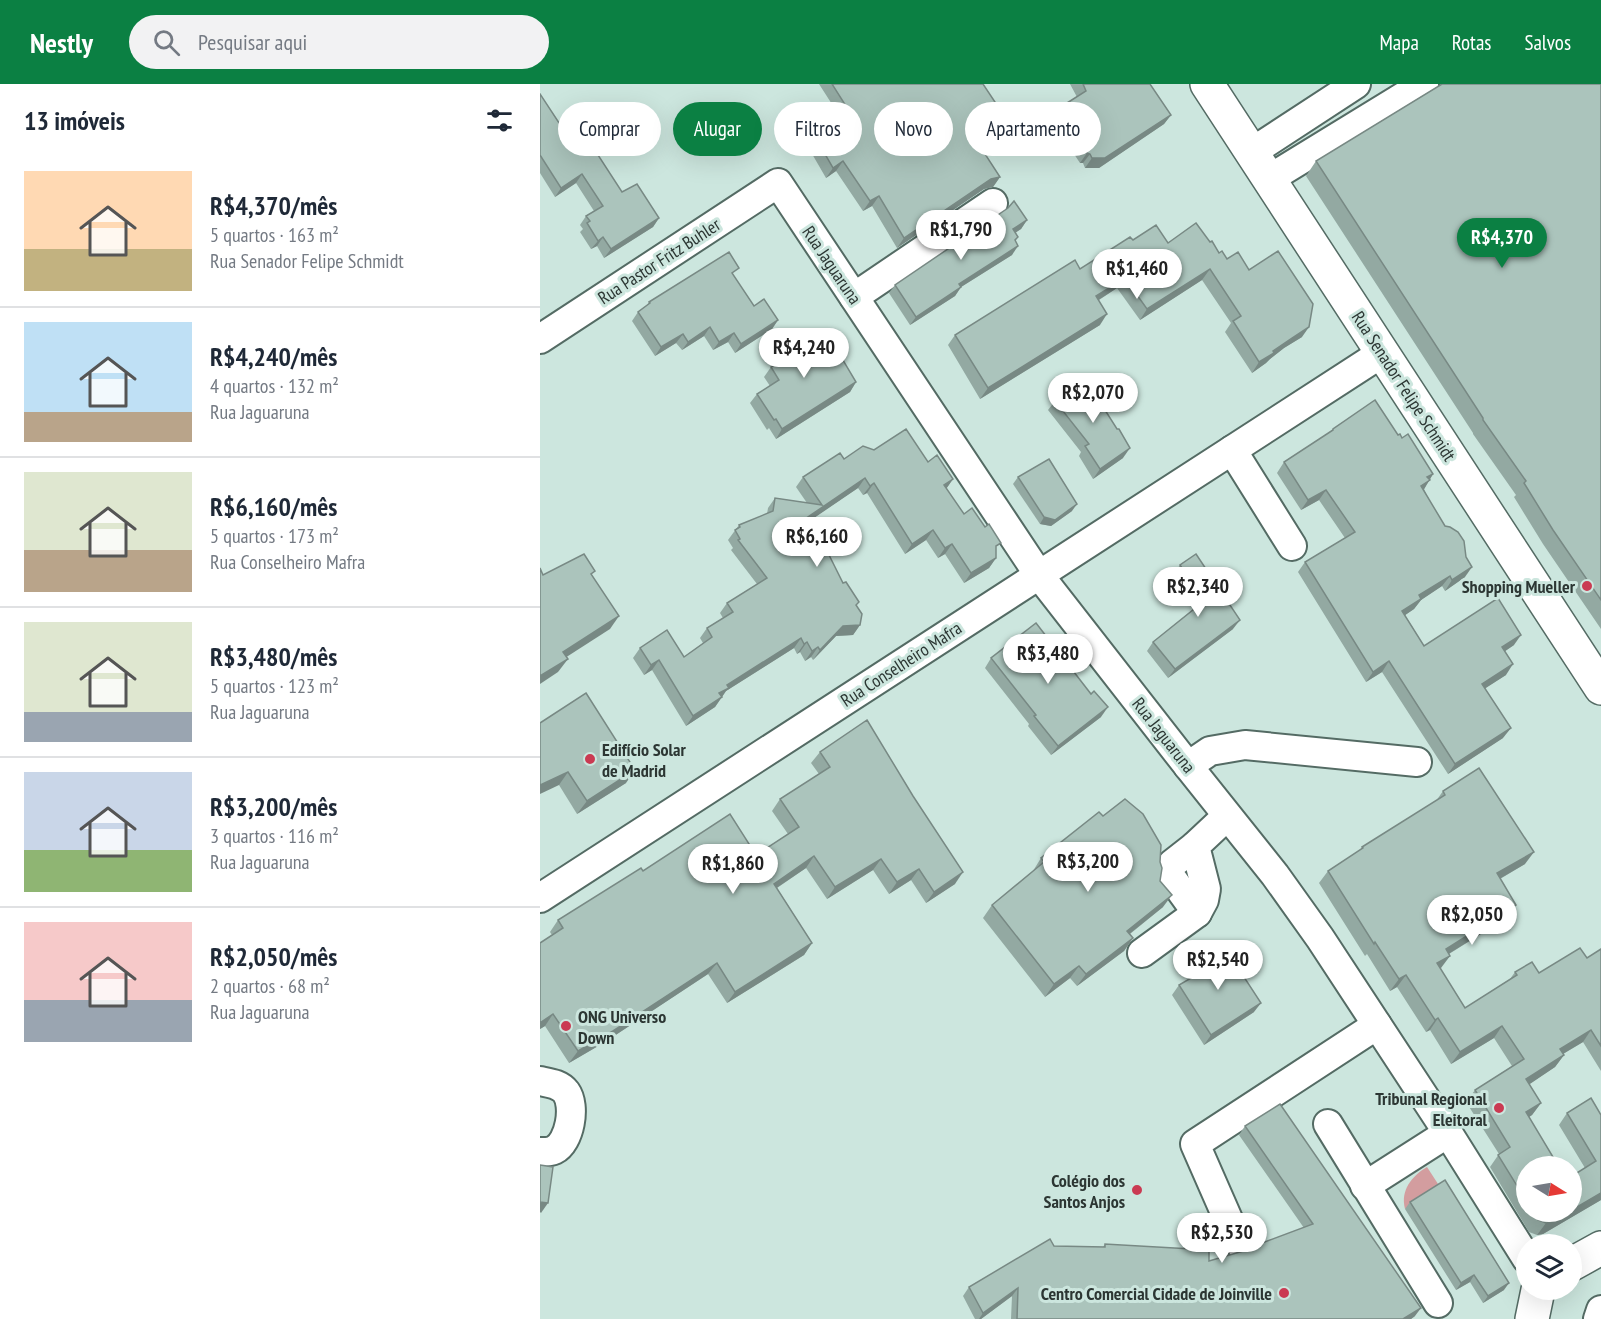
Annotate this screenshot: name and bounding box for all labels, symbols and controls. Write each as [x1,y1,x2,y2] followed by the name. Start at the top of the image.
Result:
[129,15,549,69] search box
[30,24,93,61] text: Nestly
[150,26,183,59] icon: search
[198,28,307,56] text: Pesquisar aqui
[1379,29,1419,56] text: Mapa
[1452,29,1491,56] text: Rotas
[1524,29,1571,56] text: Salvos
[558,102,661,156] chip: Comprar
[673,102,762,156] chip: Alugar
[774,102,862,156] chip: Filtros
[874,102,953,156] chip: Novo
[965,102,1101,156] chip: Apartamento
[24,104,125,137] text: 13 imóveis
[483,104,516,137] icon: filters
[210,189,337,222] text: R$4,370/mês
[72,195,144,267] icon: home
[906,210,1016,261] pin: R$1,790
[593,213,725,309] street label: Rua Pastor Fritz Buhler
[930,216,992,242] text: R$1,790
[1447,218,1557,269] pin: R$4,370
[797,221,867,309] street label: Rua Jaguaruna
[210,222,339,248] text: 5 quartos · 163 m²
[1471,224,1533,250] text: R$4,370
[210,248,404,274] text: Rua Senador Felipe Schmidt
[1082,249,1192,300] pin: R$1,460
[1106,255,1168,281] text: R$1,460
[1347,307,1461,465] street label: Rua Senador Felipe Schmidt
[749,328,859,379] pin: R$4,240
[773,334,835,360] text: R$4,240
[210,340,337,373] text: R$4,240/mês
[72,346,144,418] icon: home
[210,373,339,399] text: 4 quartos · 132 m²
[1038,373,1148,424] pin: R$2,070
[1062,379,1124,405] text: R$2,070
[210,399,310,425] text: Rua Jaguaruna
[210,490,337,523] text: R$6,160/mês
[72,496,144,568] icon: home
[762,517,872,568] pin: R$6,160
[210,523,339,549] text: 5 quartos · 173 m²
[786,523,848,549] text: R$6,160
[210,549,365,575] text: Rua Conselheiro Mafra
[1143,567,1253,618] pin: R$2,340
[1167,573,1229,599] text: R$2,340
[1462,575,1576,598] place label: Shopping Mueller
[1580,579,1594,593] marker: Shopping Mueller
[836,616,966,712] street label: Rua Conselheiro Mafra
[993,634,1103,685] pin: R$3,480
[210,640,337,673] text: R$3,480/mês
[1017,640,1079,666] text: R$3,480
[72,646,144,718] icon: home
[210,673,339,699] text: 5 quartos · 123 m²
[1127,693,1201,777] street label: Rua Jaguaruna
[210,699,310,725] text: Rua Jaguaruna
[602,738,686,782] place label: Edifício Solar de Madrid
[583,752,597,766] marker: Edifício Solar de Madrid
[210,790,337,823] text: R$3,200/mês
[72,796,144,868] icon: home
[210,823,339,849] text: 3 quartos · 116 m²
[1033,842,1143,893] pin: R$3,200
[678,844,788,895] pin: R$1,860
[1057,848,1119,874] text: R$3,200
[210,849,310,875] text: Rua Jaguaruna
[702,850,764,876] text: R$1,860
[1417,895,1527,946] pin: R$2,050
[1441,901,1503,927] text: R$2,050
[210,940,337,973] text: R$2,050/mês
[1163,940,1273,991] pin: R$2,540
[72,946,144,1018] icon: home
[1187,946,1249,972] text: R$2,540
[210,973,330,999] text: 2 quartos · 68 m²
[210,999,310,1025] text: Rua Jaguaruna
[578,1005,666,1049] place label: ONG Universo Down
[559,1019,573,1033] marker: ONG Universo Down
[1375,1087,1488,1131] place label: Tribunal Regional Eleitoral
[1492,1101,1506,1115] marker: Tribunal Regional Eleitoral
[1516,1156,1582,1222] north arrow
[1516,1156,1582,1300] map controls
[1043,1169,1125,1213] place label: Colégio dos Santos Anjos
[1130,1183,1144,1197] marker: Colégio dos Santos Anjos
[1167,1213,1277,1264] pin: R$2,530
[1191,1219,1253,1245] text: R$2,530
[1516,1234,1582,1300] button: layers
[1041,1282,1272,1305] place label: Centro Comercial Cidade de Joinville
[1277,1286,1291,1300] marker: Centro Comercial Cidade de Joinville

